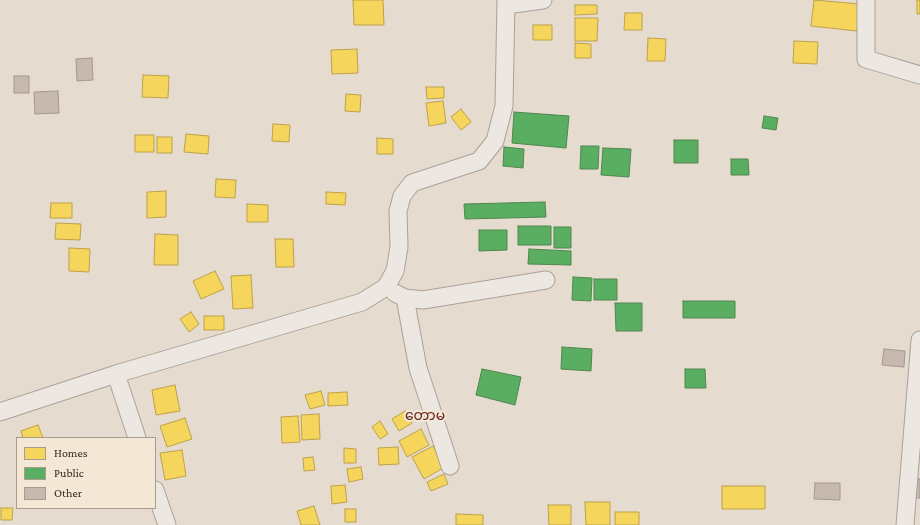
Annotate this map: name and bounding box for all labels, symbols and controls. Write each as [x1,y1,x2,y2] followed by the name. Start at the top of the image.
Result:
[405,408,445,424] district label: တောမ
[16,437,156,509] legend
[54,446,87,460] text: Homes
[54,466,84,480] text: Public
[54,486,82,500] text: Other

